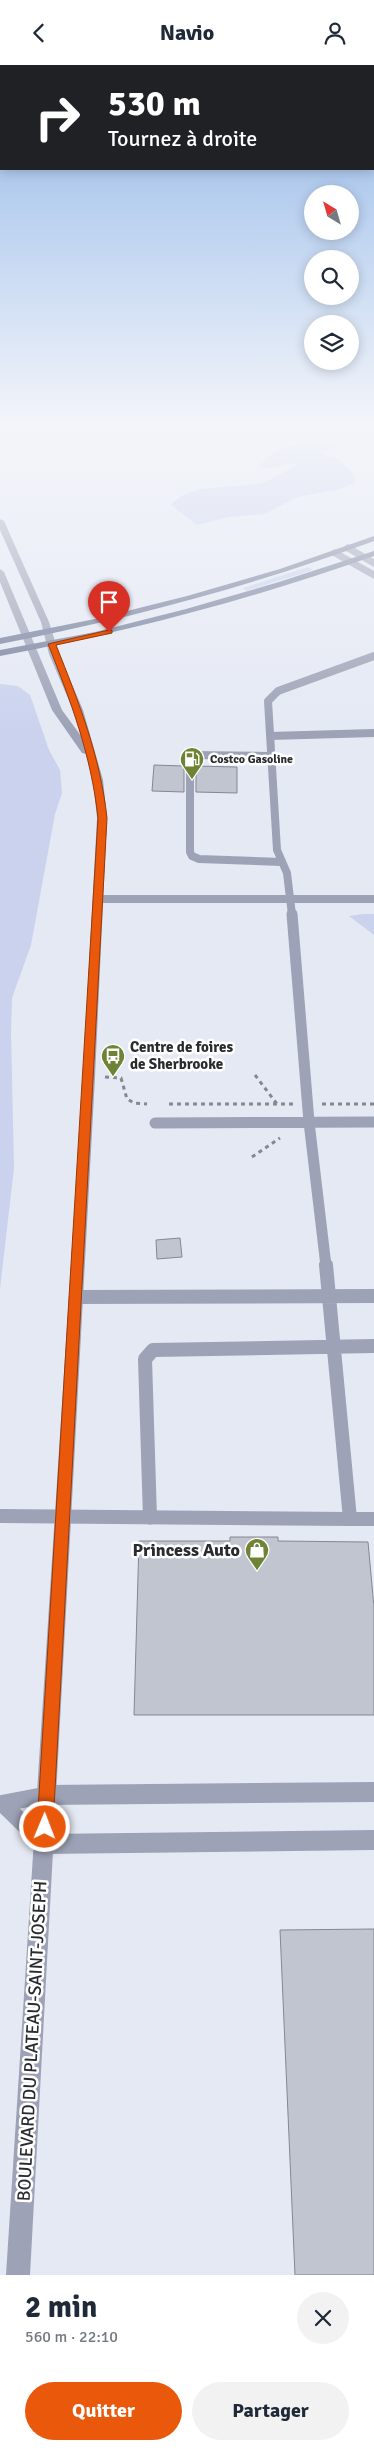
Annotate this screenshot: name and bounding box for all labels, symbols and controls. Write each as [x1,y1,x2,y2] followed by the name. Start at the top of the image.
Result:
[25,19,53,47] icon: back
[160,19,214,46] text: Navio
[321,19,349,47] icon: person
[108,82,201,125] text: 530 m
[25,85,90,150] icon: right
[108,125,257,152] text: Tournez à droite
[304,185,359,240] north arrow
[304,185,359,370] map controls
[304,250,359,305] button: search
[304,315,359,370] button: layers
[88,581,130,632] pin
[95,588,123,616] icon: arrive
[179,746,205,780] fuel station icon: Costco Gasoline
[210,752,293,767] place label: Costco Gasoline
[130,1038,233,1073] place label: Centre de foires de Sherbrooke
[100,1043,126,1077] bus stop icon: Centre de foires de Sherbrooke
[244,1537,270,1571] shop icon: Princess Auto
[133,1539,240,1561] place label: Princess Auto
[18,1800,70,1852] position arrow
[13,1880,51,2202] street label: BOULEVARD DU PLATEAU-SAINT-JOSEPH
[25,2289,97,2326] text: 2 min
[297,2292,349,2344] button: close
[25,2327,118,2347] text: 560 m · 22:10
[25,2382,182,2440] button: Quitter
[192,2382,349,2440] button: Partager

